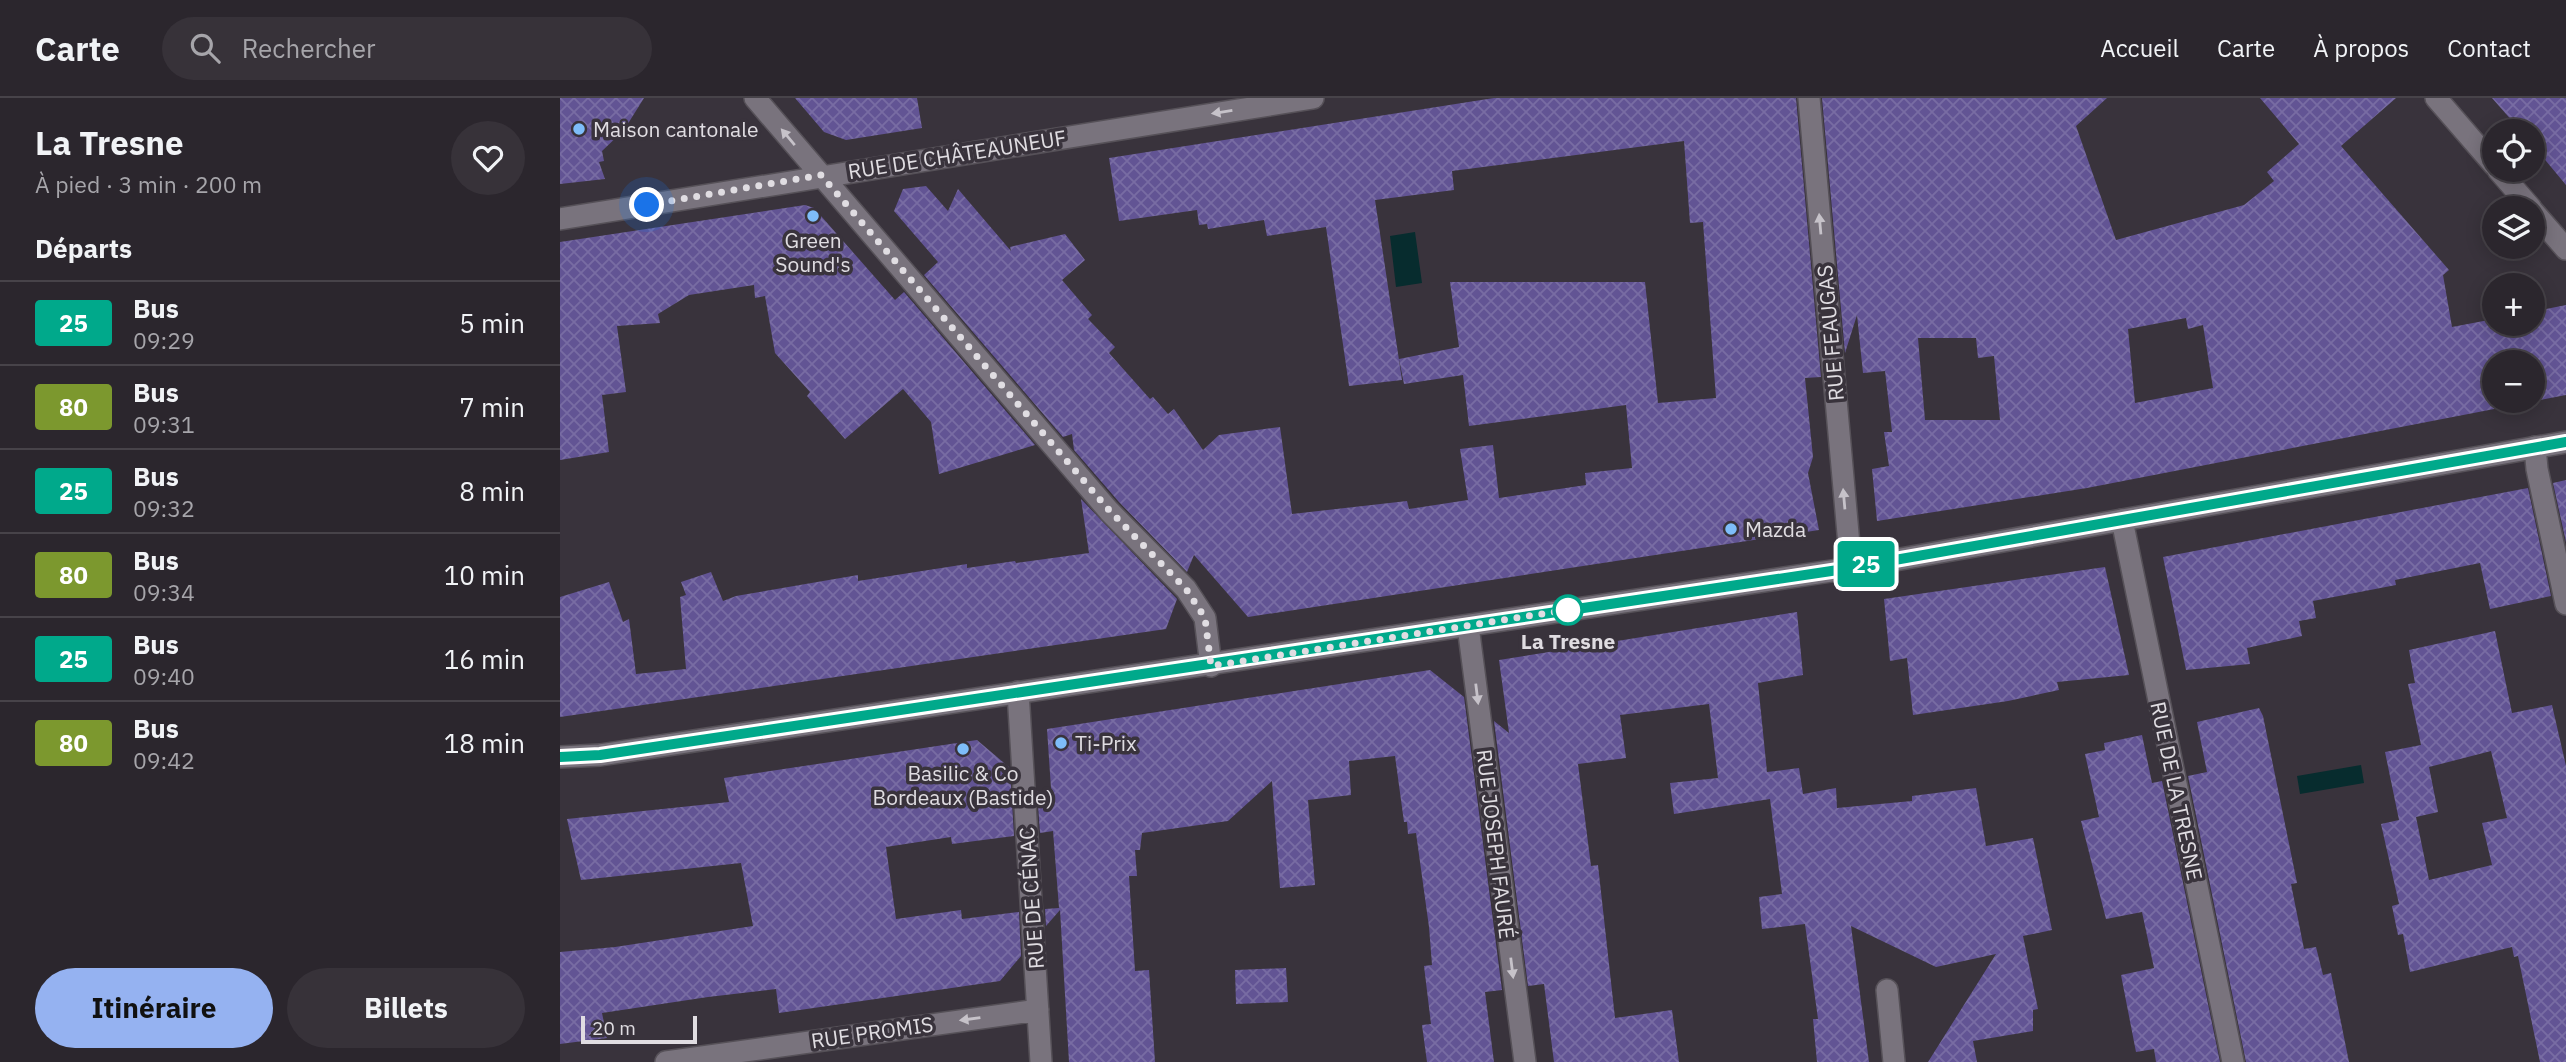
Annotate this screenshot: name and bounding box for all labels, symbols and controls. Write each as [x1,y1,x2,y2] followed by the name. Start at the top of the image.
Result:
[162,17,652,80] search box
[35,27,120,70] text: Carte
[186,29,224,67] icon: search
[242,31,376,65] text: Rechercher
[2100,32,2179,64] text: Accueil
[2217,32,2275,64] text: Carte
[2313,32,2409,64] text: À propos
[2447,32,2531,64] text: Contact
[1211,107,1233,118] one-way arrow
[593,115,759,143] place label: Maison cantonale
[2482,119,2545,413] map controls
[2482,119,2545,182] button: locate
[35,121,184,164] text: La Tresne
[451,121,525,195] button: heart
[571,121,587,137] marker: Maison cantonale
[846,123,1068,185] street label: RUE DE CHÂTEAUNEUF
[781,128,796,145] one-way arrow
[35,169,262,199] text: À pied · 3 min · 200 m
[629,187,664,222] your location
[2482,196,2545,259] button: layers
[805,208,821,224] marker: Green Sound's
[1814,213,1825,235] one-way arrow
[775,226,851,278] place label: Green Sound's
[35,231,132,265] text: Départs
[1810,264,1850,402] street label: RUE FEAUGAS
[2482,273,2545,336] button: +
[133,291,179,325] text: Bus
[459,306,525,340] text: 5 min
[59,307,88,339] text: 25
[133,325,195,355] text: 09:29
[2482,350,2545,413] button: −
[133,375,179,409] text: Bus
[459,390,525,424] text: 7 min
[59,391,88,423] text: 80
[133,409,195,439] text: 09:31
[133,459,179,493] text: Bus
[459,474,525,508] text: 8 min
[59,475,88,507] text: 25
[1838,488,1849,510] one-way arrow
[133,493,195,523] text: 09:32
[1745,515,1806,543] place label: Mazda
[1723,521,1739,537] marker: Mazda
[1834,541,1898,587] line badge: 25
[133,543,179,577] text: Bus
[1852,548,1880,580] text: 25
[444,558,525,592] text: 10 min
[59,559,88,591] text: 80
[133,577,195,607] text: 09:34
[1553,595,1583,625] marker: La Tresne
[133,627,179,661] text: Bus
[1521,627,1615,655] place label: La Tresne
[444,642,525,676] text: 16 min
[59,643,88,675] text: 25
[133,661,195,691] text: 09:40
[1471,683,1482,705] one-way arrow
[2144,699,2210,883] street label: RUE DE LA TRESNE
[133,711,179,745] text: Bus
[444,726,525,760] text: 18 min
[59,727,88,759] text: 80
[1075,729,1137,757] place label: Ti-Prix
[1053,735,1069,751] marker: Ti-Prix
[955,741,971,757] marker: Basilic & Co Bordeaux (Bastide)
[133,745,195,775] text: 09:42
[1470,747,1522,941] street label: RUE JOSEPH FAURÉ
[873,759,1053,811] place label: Basilic & Co Bordeaux (Bastide)
[1012,826,1050,970] street label: RUE DE CÉNAC
[1507,957,1518,979] one-way arrow
[35,968,273,1048] button: Itinéraire
[287,968,525,1048] button: Billets
[809,1010,935,1054] street label: RUE PROMIS
[581,1013,696,1045] scale bar
[959,1014,981,1025] one-way arrow
[592,1016,636,1040] text: 20 m

